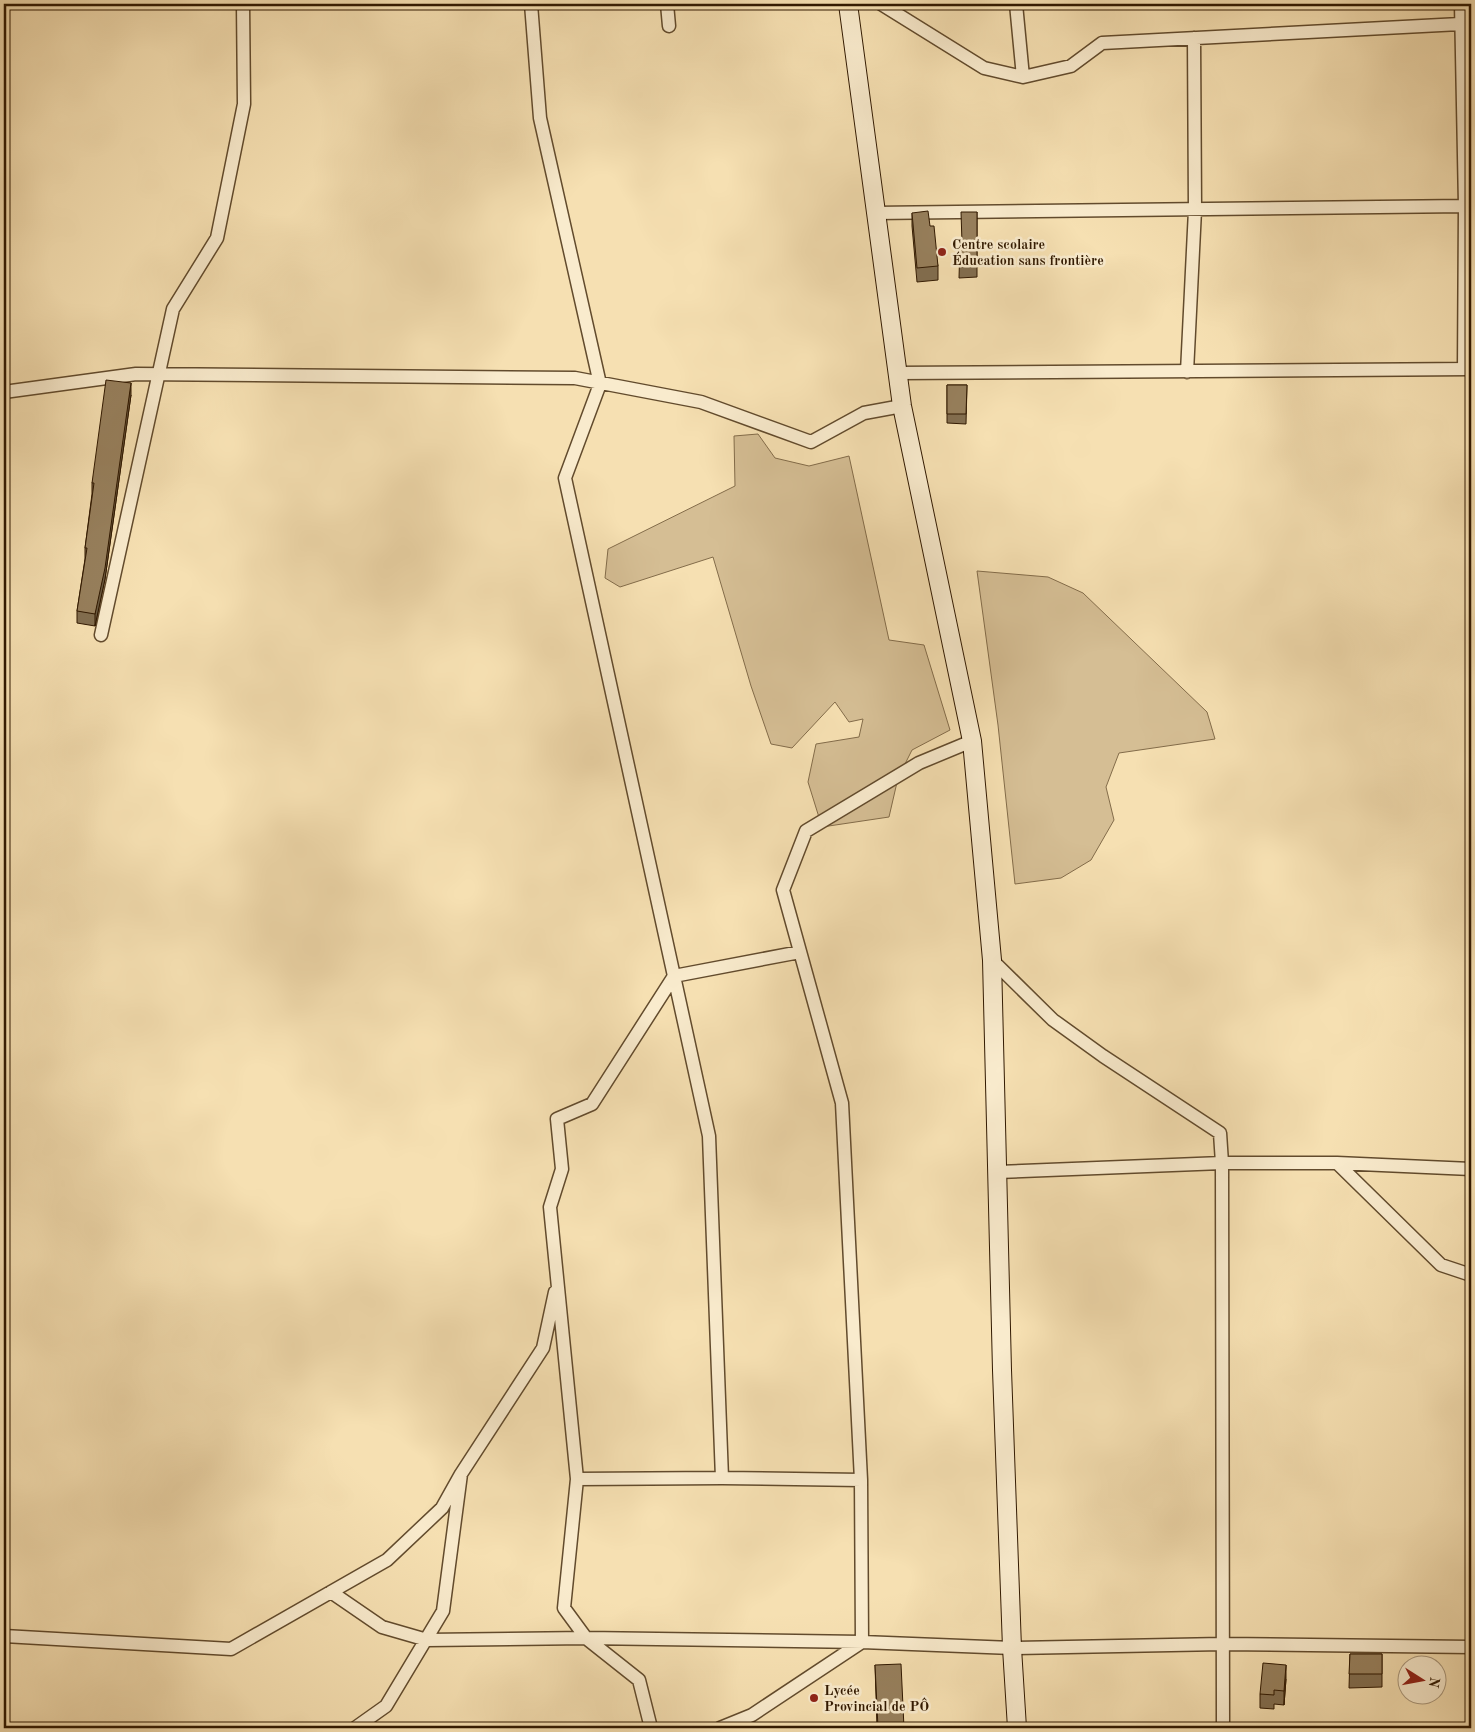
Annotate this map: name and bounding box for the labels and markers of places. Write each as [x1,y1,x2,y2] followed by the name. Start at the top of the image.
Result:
[952,238,1104,268] place label: Centre scolaire Éducation sans frontière
[936,246,948,258] marker: Centre scolaire Éducation sans frontière
[824,1684,929,1714] place label: Lycée Provincial de PÔ
[808,1692,820,1704] marker: Lycée Provincial de PÔ

